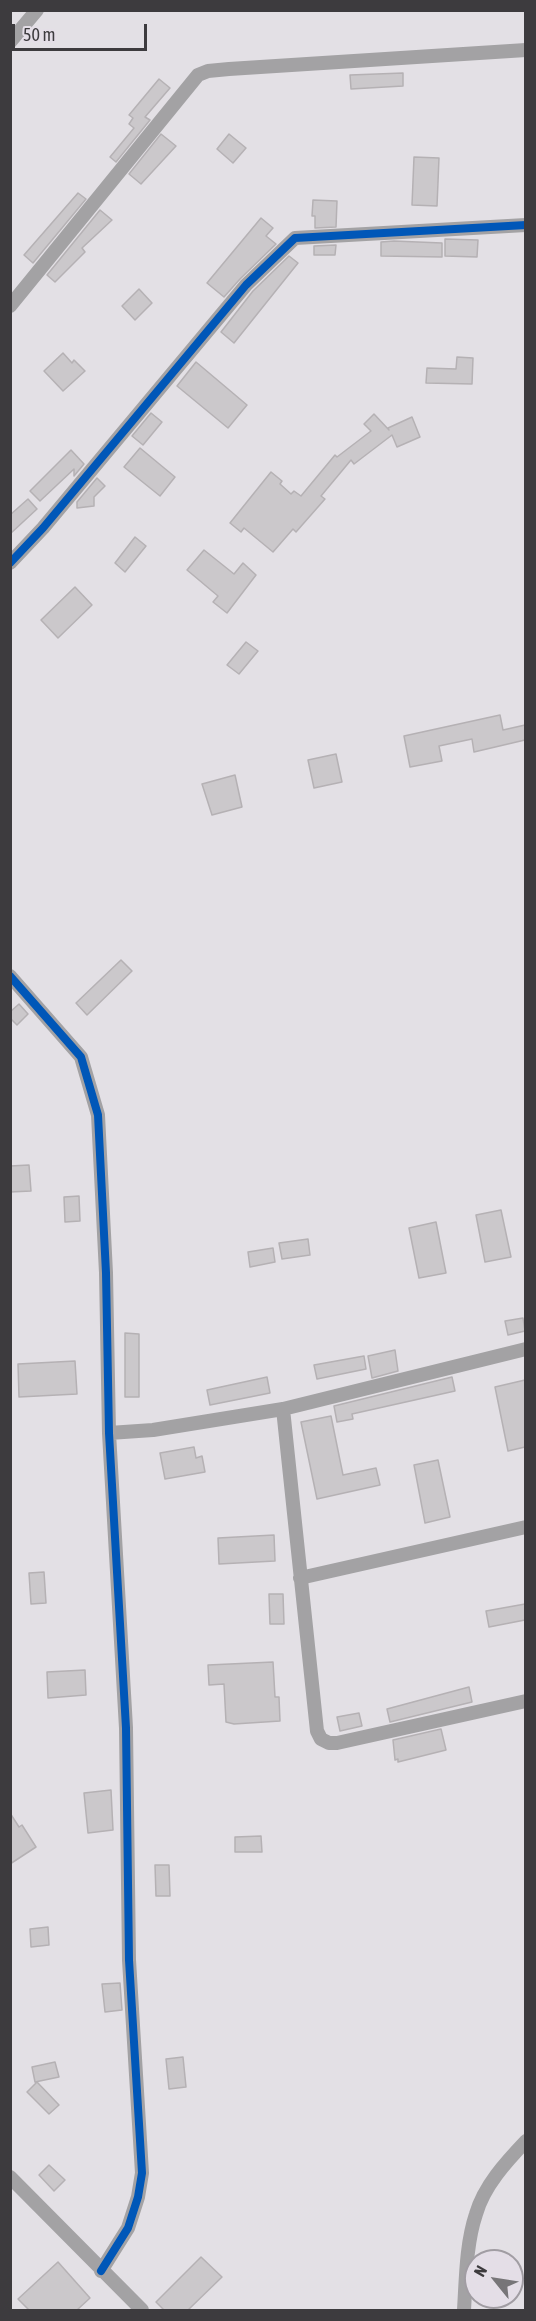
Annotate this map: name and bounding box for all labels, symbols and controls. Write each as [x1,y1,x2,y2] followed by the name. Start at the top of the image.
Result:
[15,12,150,50] scale bar
[23,24,55,45] text: 50 m
[464,2249,524,2309] north arrow
[470,2262,490,2280] text: N

